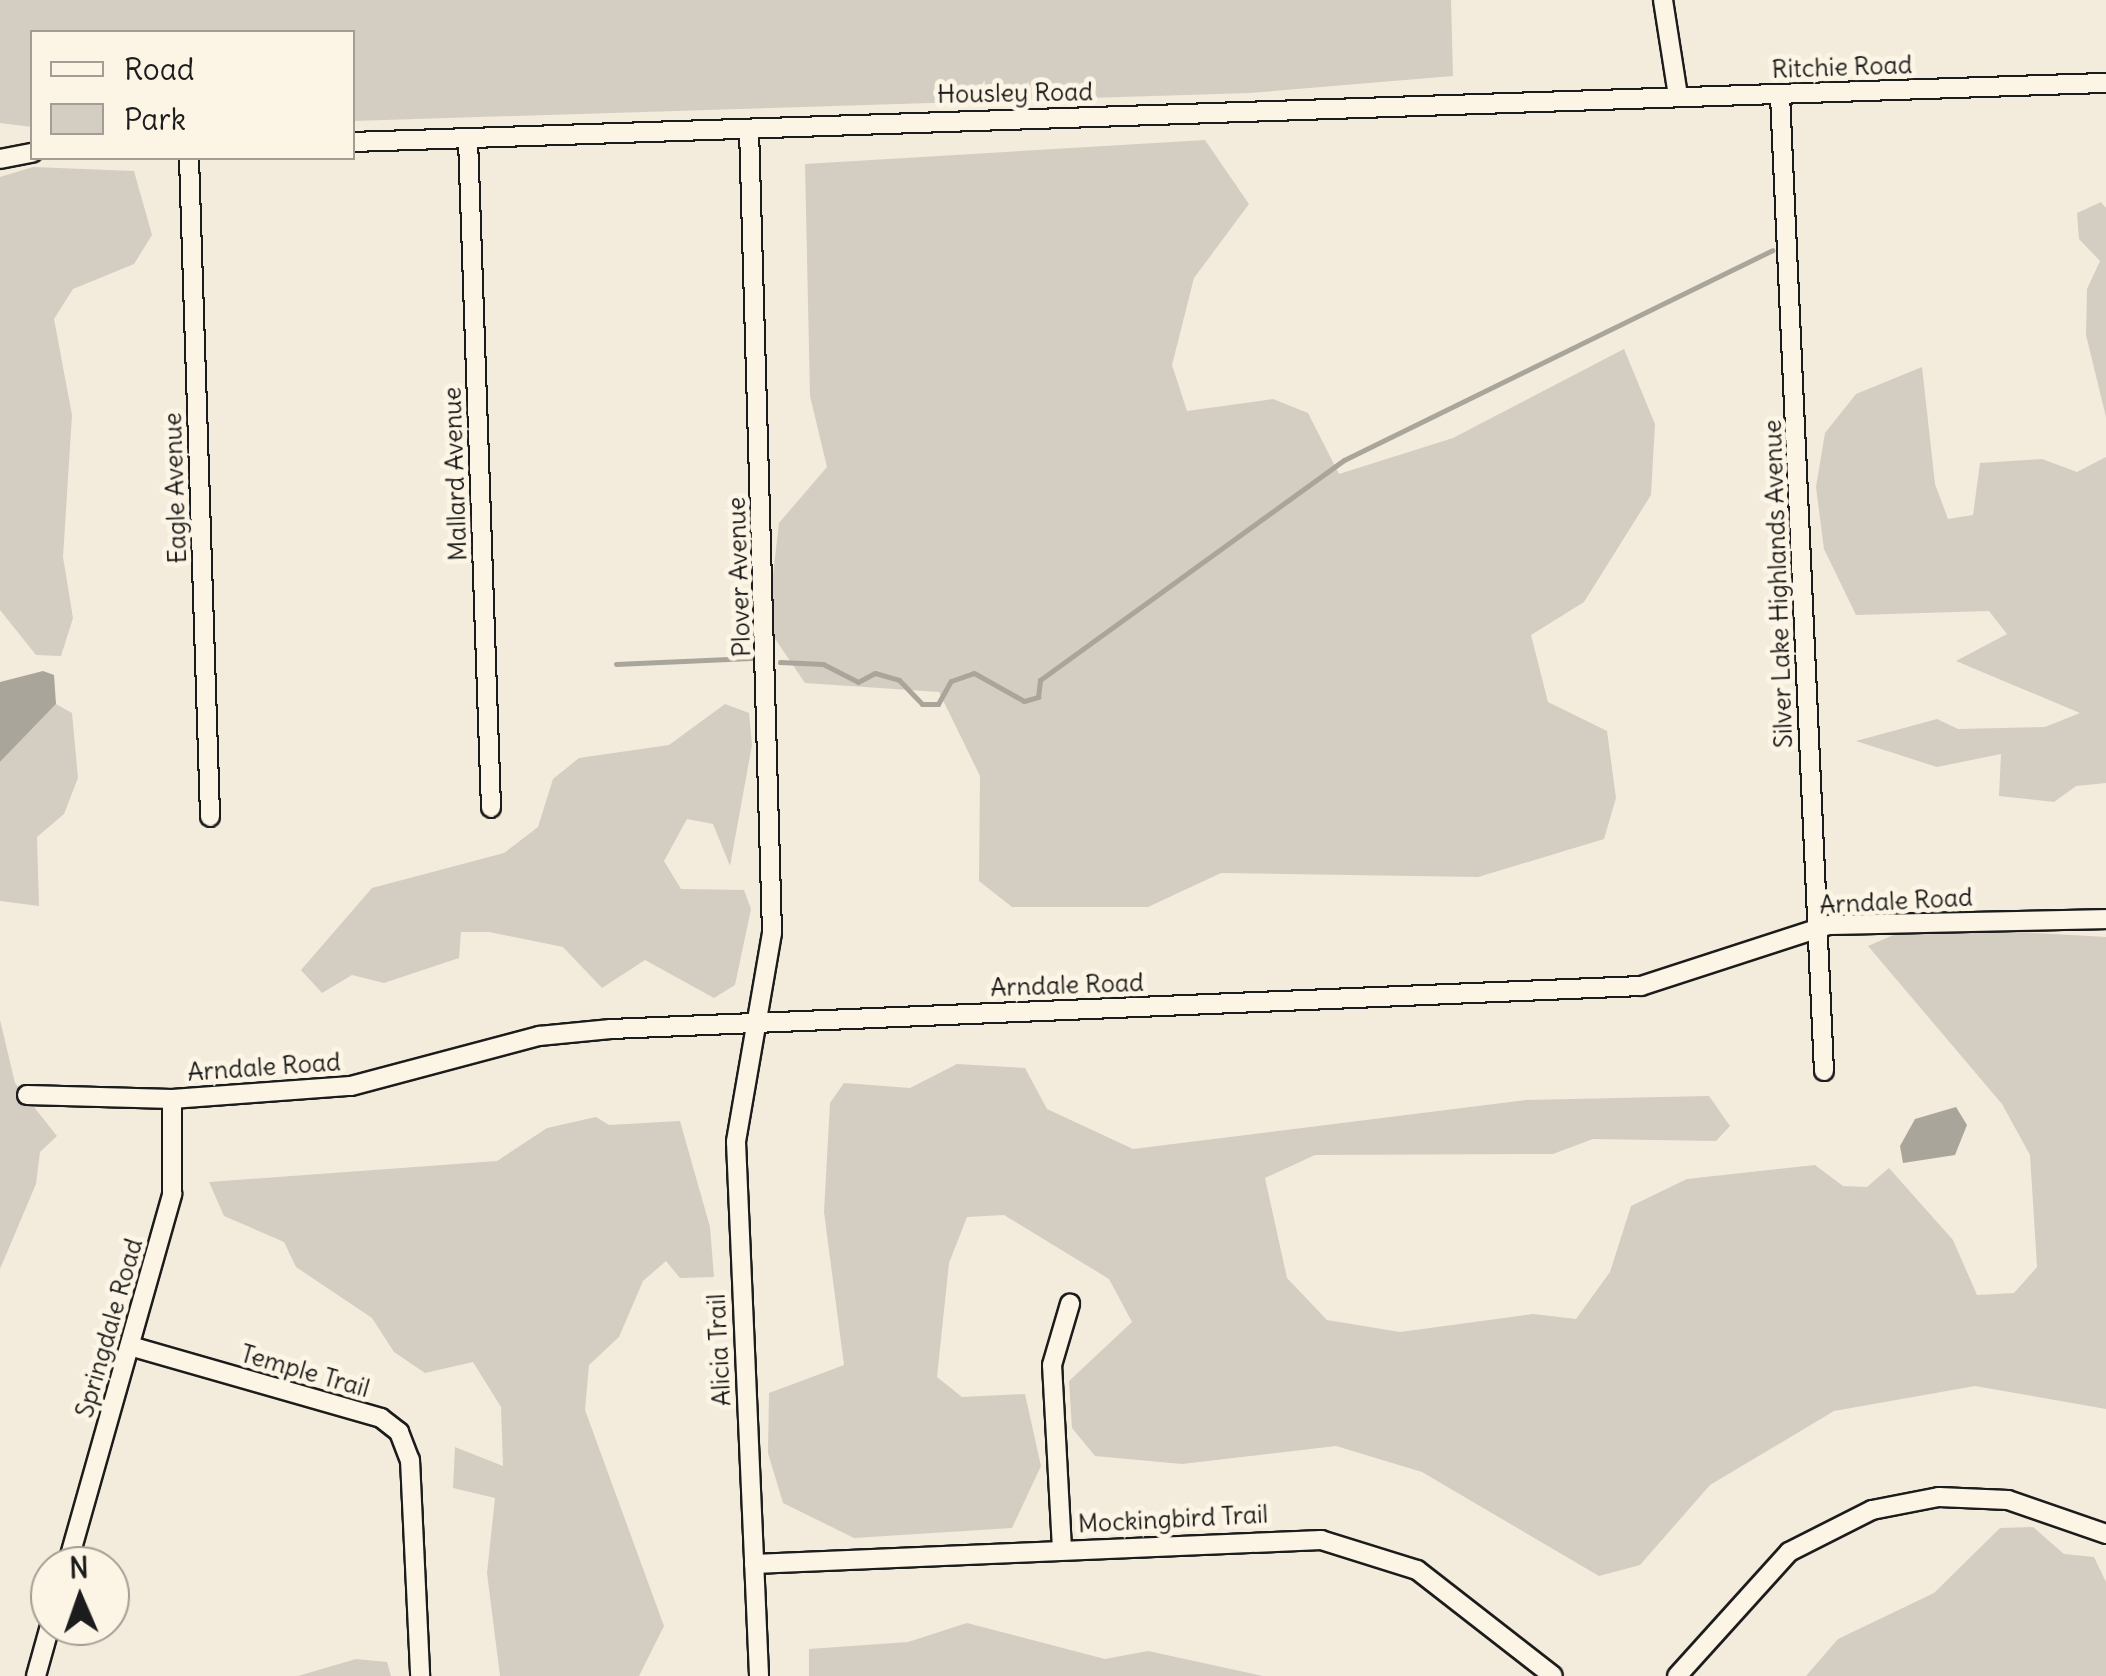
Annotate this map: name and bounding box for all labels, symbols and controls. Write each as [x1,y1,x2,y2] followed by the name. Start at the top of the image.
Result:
[30,30,355,160] legend
[124,50,194,88] text: Road
[1771,50,1913,84] street label: Ritchie Road
[937,77,1093,109] street label: Housley Road
[124,100,186,138] text: Park
[437,386,473,562] street label: Mallard Avenue
[157,412,193,564] street label: Eagle Avenue
[1757,419,1799,749] street label: Silver Lake Highlands Avenue
[721,496,757,658] street label: Plover Avenue
[1819,882,1973,920] street label: Arndale Road
[990,967,1144,1003] street label: Arndale Road
[186,1047,342,1087] street label: Arndale Road
[69,1235,149,1421] street label: Springdale Road
[701,1293,737,1407] street label: Alicia Trail
[237,1338,373,1404] street label: Temple Trail
[1077,1499,1269,1539] street label: Mockingbird Trail
[30,1546,130,1646] north arrow
[69,1550,89,1586] text: N

